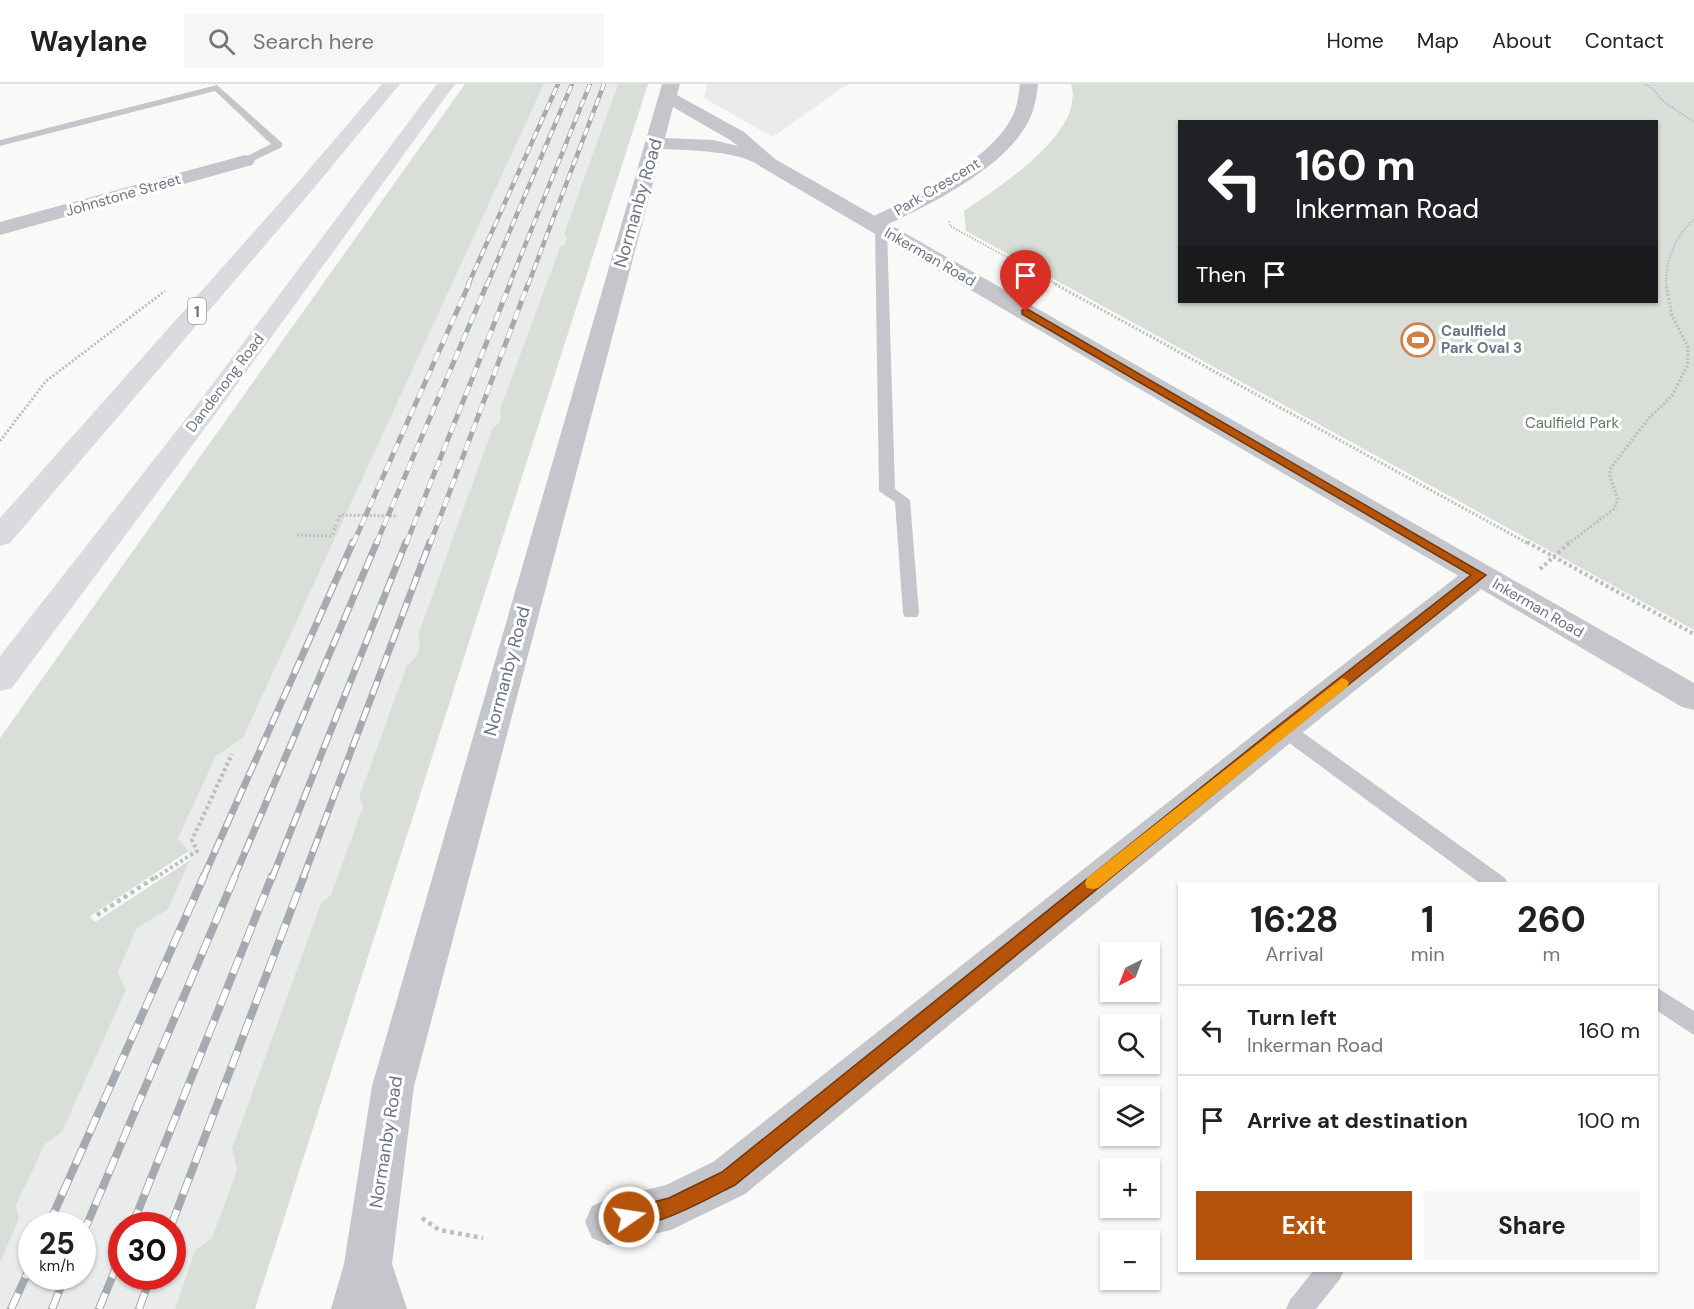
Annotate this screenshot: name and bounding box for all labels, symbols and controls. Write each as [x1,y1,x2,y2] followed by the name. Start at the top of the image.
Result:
[184,14,604,68] search box
[30,23,148,60] text: Waylane
[205,25,238,58] icon: search
[253,27,374,56] text: Search here
[1326,27,1384,55] text: Home
[1417,27,1459,55] text: Map
[1492,27,1552,55] text: About
[1585,27,1664,55] text: Contact
[608,136,668,270] street label: Normanby Road
[1295,138,1416,193] text: 160 m
[1196,144,1274,222] icon: left
[890,153,984,221] street label: Park Crescent
[63,169,183,221] street label: Johnstone Street
[1295,191,1479,226] text: Inkerman Road
[881,223,979,291] street label: Inkerman Road
[1000,250,1051,312] pin
[1258,258,1291,291] icon: arrive
[1009,259,1042,292] icon: arrive
[1196,260,1246,289] text: Then
[188,298,206,324] road number: 1
[1441,321,1522,358] place label: Caulfield Park Oval 3
[1400,322,1436,358] sports icon: Caulfield Park Oval 3
[181,330,269,436] street label: Dandenong Road
[1525,413,1620,433] park label: Caulfield Park
[1489,574,1587,642] street label: Inkerman Road
[478,604,536,738] street label: Normanby Road
[1250,896,1339,943] text: 16:28
[1421,896,1434,943] text: 1
[1517,896,1586,943] text: 260
[1265,941,1323,967] text: Arrival
[1411,941,1445,967] text: min
[1542,941,1560,967] text: m
[1100,942,1160,1002] north arrow
[1100,942,1160,1290] map controls
[1247,1003,1337,1032] text: Turn left
[1100,1014,1160,1074] button: search
[1196,1014,1229,1047] icon: left
[1579,1016,1640,1045] text: 160 m
[1247,1032,1383,1058] text: Inkerman Road
[364,1074,408,1210] street label: Normanby Road
[1100,1086,1160,1146] button: layers
[1196,1104,1229,1137] icon: arrive
[1247,1106,1468,1135] text: Arrive at destination
[1578,1106,1640,1135] text: 100 m
[1100,1158,1160,1218] button: +
[597,1185,661,1249] position arrow
[1196,1191,1412,1260] button: Exit
[1424,1191,1640,1260] button: Share
[108,1212,186,1290] speed limit sign: 30
[39,1224,75,1263] text: 25
[1100,1230,1160,1290] button: −
[39,1256,75,1276] text: km/h

